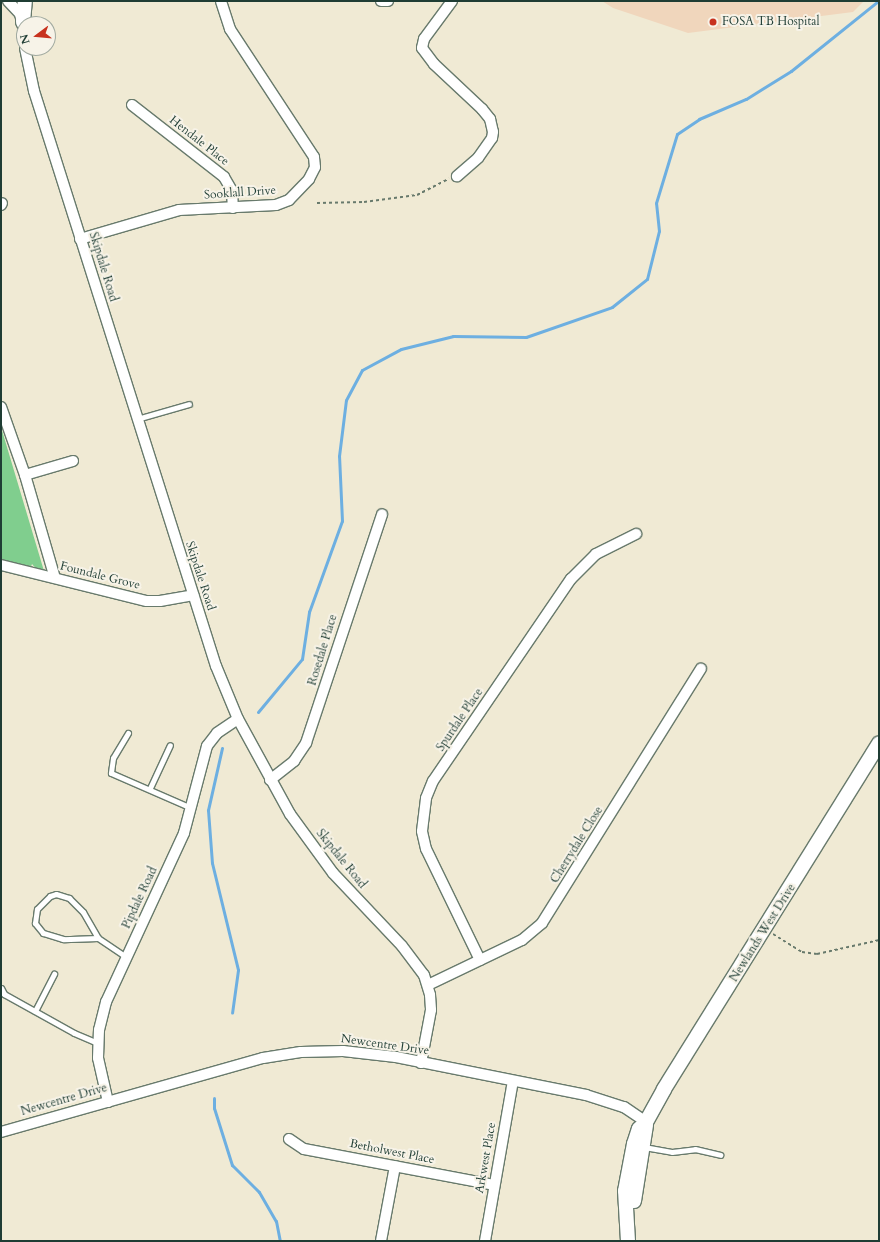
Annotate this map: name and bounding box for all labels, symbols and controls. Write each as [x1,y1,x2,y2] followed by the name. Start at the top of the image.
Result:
[722,15,819,29] place label: FOSA TB Hospital
[16,16,56,56] north arrow
[707,16,719,28] marker: FOSA TB Hospital
[16,33,33,46] text: N
[166,113,232,169] street label: Hendale Place
[204,183,276,203] street label: Sooklall Drive
[86,231,120,303] street label: Skipdale Road
[182,540,218,612] street label: Skipdale Road
[59,559,141,593] street label: Foundale Grove
[305,613,341,687] street label: Rosedale Place
[434,686,486,754] street label: Spurdale Place
[548,804,606,886] street label: Cherrydale Close
[313,827,369,891] street label: Skipdale Road
[119,865,161,931] street label: Pipdale Road
[727,881,799,985] street label: Newlands West Drive
[340,1032,430,1058] street label: Newcentre Drive
[19,1081,109,1119] street label: Newcentre Drive
[473,1121,499,1195] street label: Arkwest Place
[348,1137,436,1167] street label: Betholwest Place

